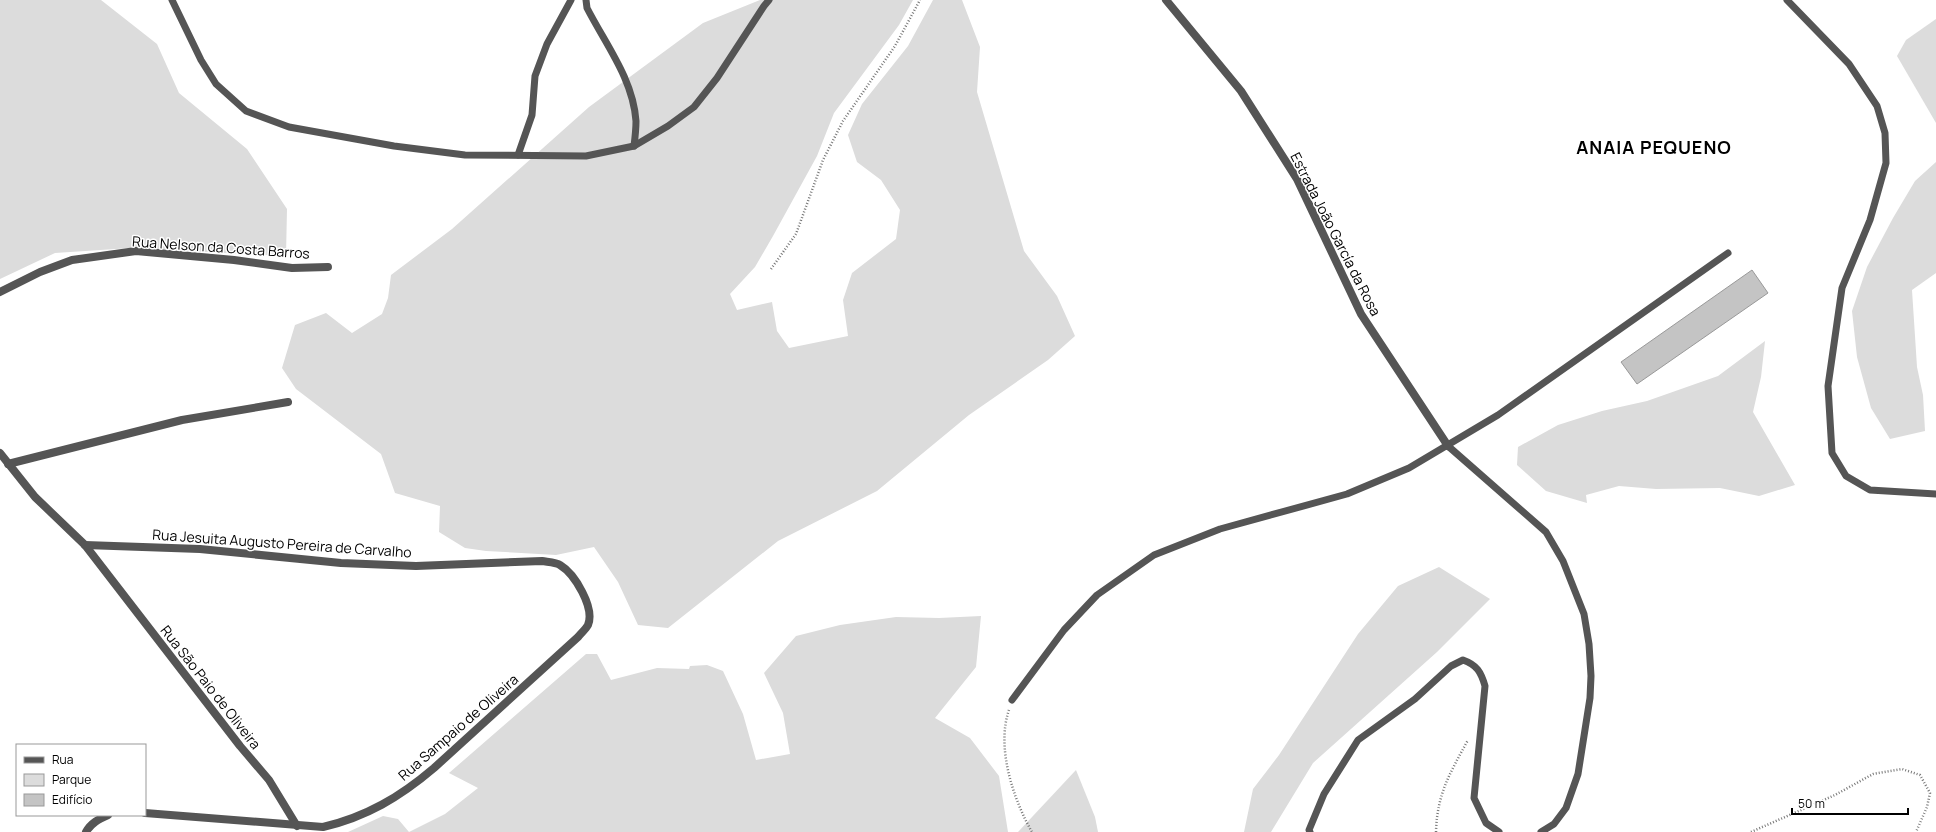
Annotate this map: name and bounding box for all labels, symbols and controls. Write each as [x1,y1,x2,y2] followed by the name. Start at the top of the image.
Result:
[1576,135,1732,159] district label: ANAIA PEQUENO
[1286,149,1386,319] street label: Estrada João García da Rosa
[132,231,310,263] street label: Rua Nelson da Costa Barros
[152,524,412,562] street label: Rua Jesuita Augusto Pereira de Carvalho
[157,621,265,753] street label: Rua São Paio de Oliveira
[394,670,522,784] street label: Rua Sampaio de Oliveira
[16,744,146,816] legend
[52,751,73,768] text: Rua
[52,771,91,788] text: Parque
[1792,790,1908,816] scale bar
[52,791,92,808] text: Edifício
[1798,795,1825,812] text: 50 m

